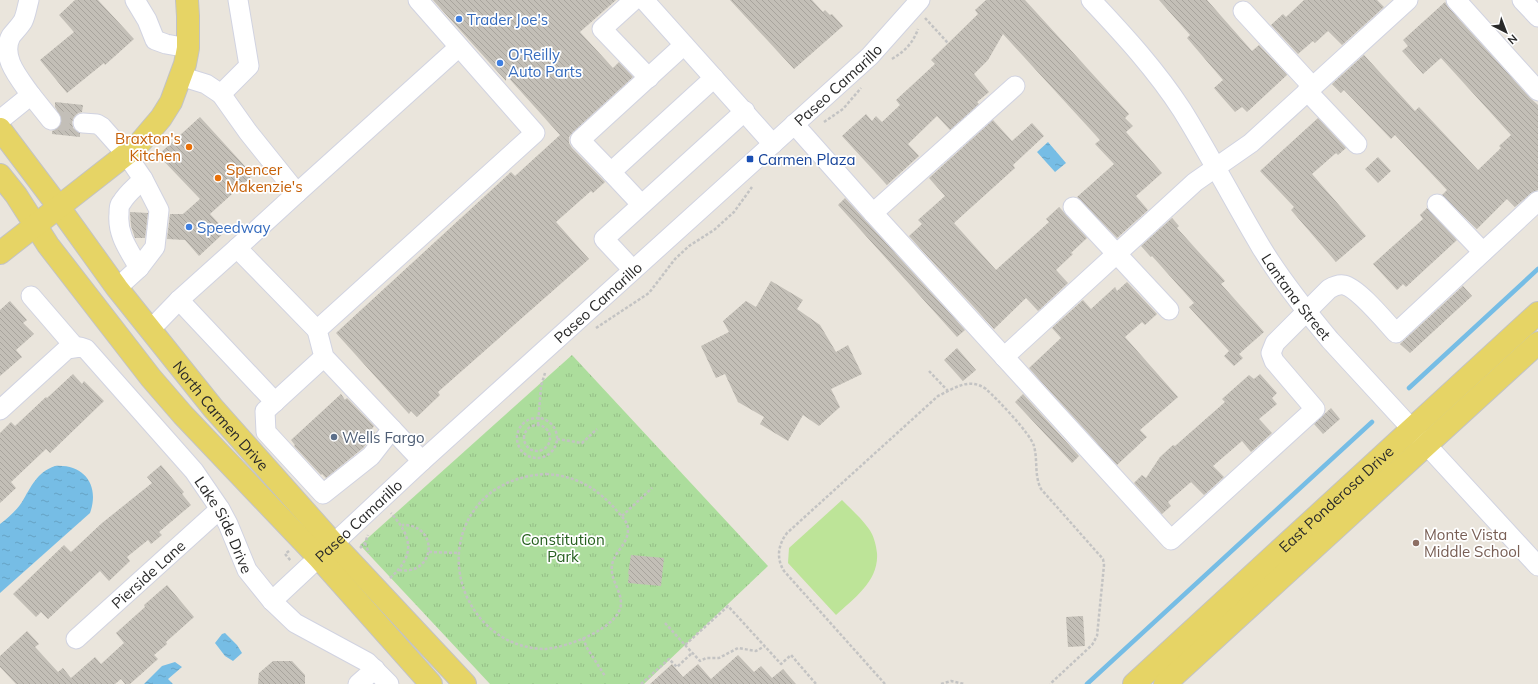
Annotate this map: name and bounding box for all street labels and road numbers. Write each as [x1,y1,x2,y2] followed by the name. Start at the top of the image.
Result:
[790,40,886,130] street label: Paseo Camarillo
[1258,250,1335,344] street label: Lantana Street
[550,257,646,347] street label: Paseo Camarillo
[169,357,273,474] street label: North Carmen Drive
[1275,441,1397,556] street label: East Ponderosa Drive
[191,473,257,576] street label: Lake Side Drive
[311,475,406,566] street label: Paseo Camarillo
[107,536,189,612] street label: Pierside Lane

